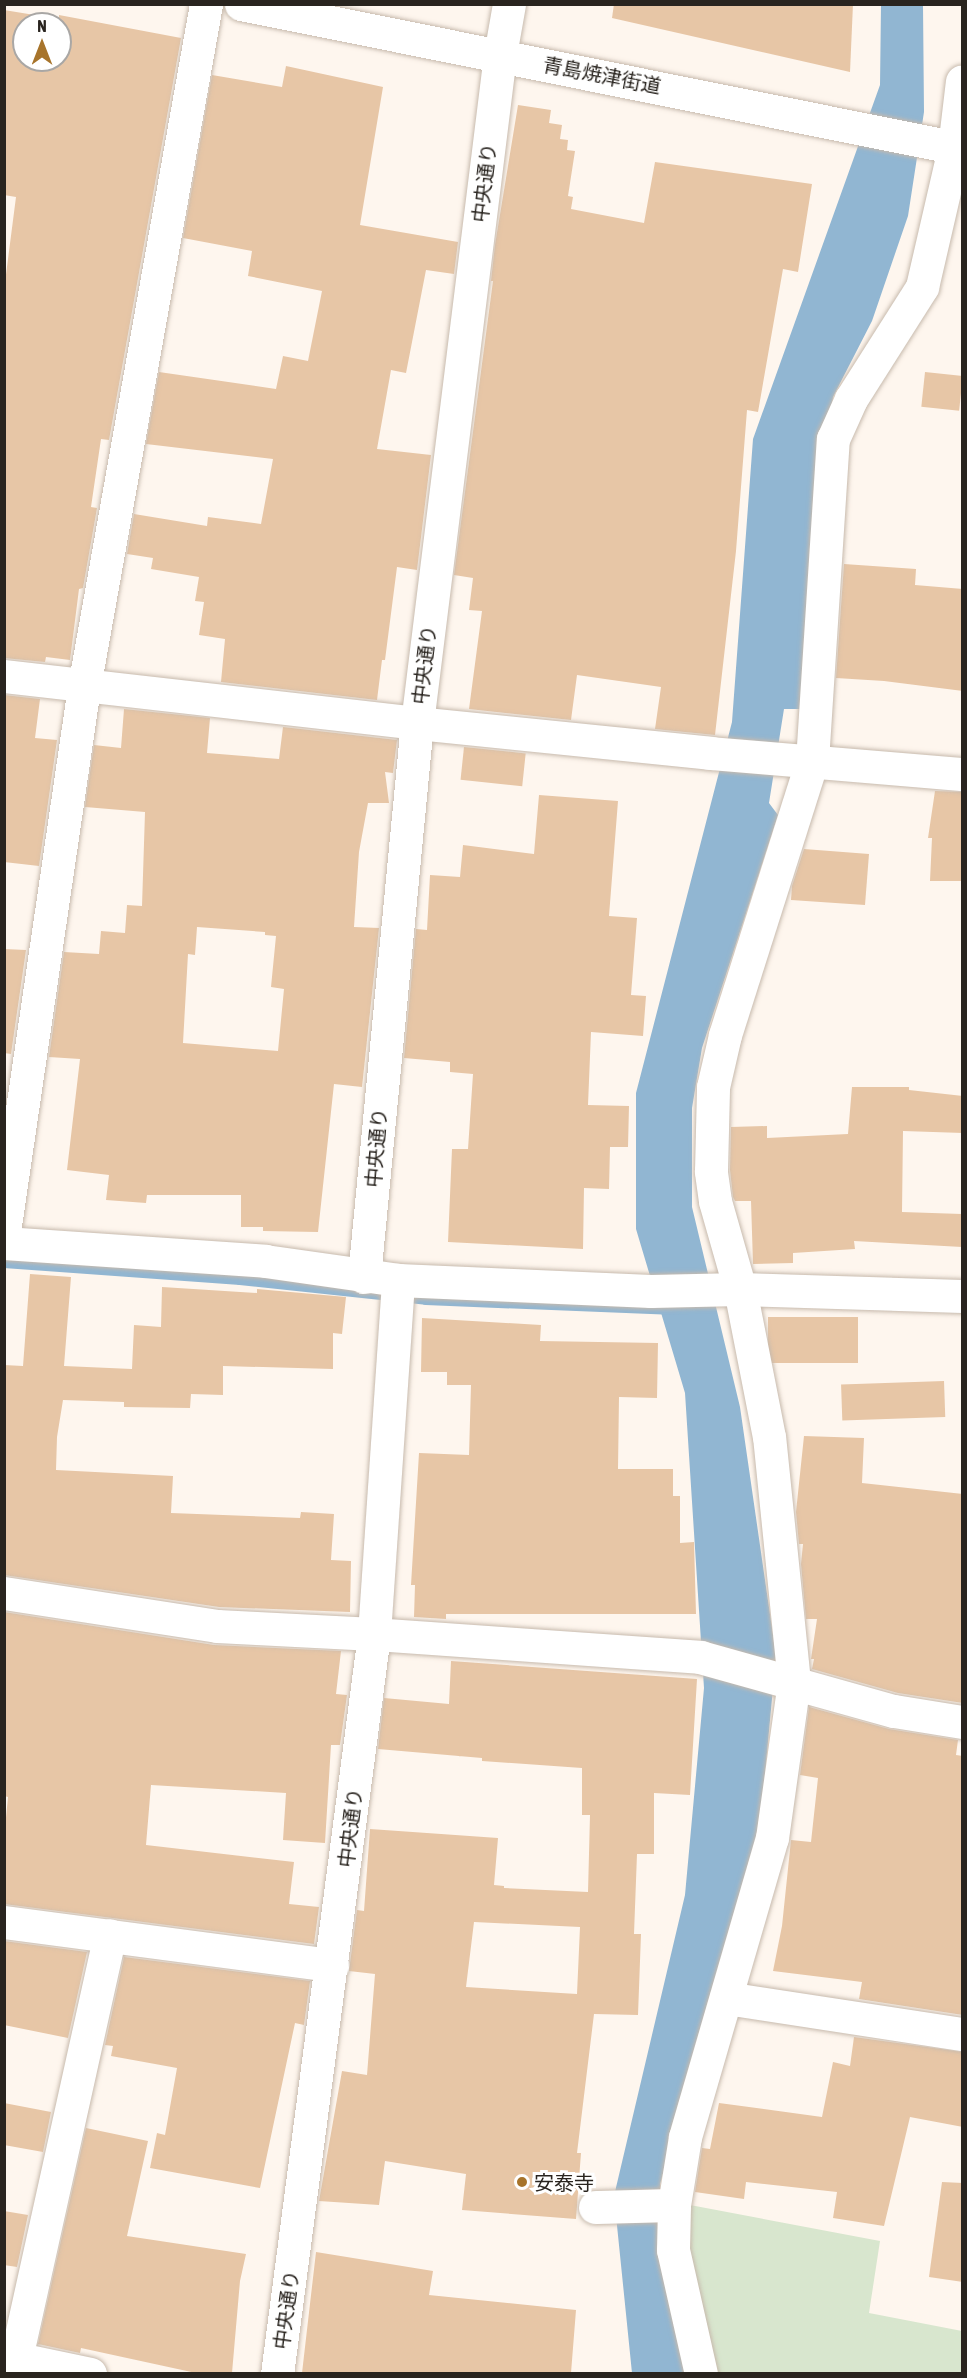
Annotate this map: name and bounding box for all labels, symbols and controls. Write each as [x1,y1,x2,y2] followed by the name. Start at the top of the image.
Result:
[12,12,72,72] north arrow
[37,17,47,35] text: N
[541,52,663,98] street label: 青島焼津街道
[467,142,501,224] street label: 中央通り
[407,624,441,706] street label: 中央通り
[361,1107,391,1189] street label: 中央通り
[333,1787,367,1869] street label: 中央通り
[534,2170,594,2194] place label: 安泰寺
[515,2175,529,2189] marker: 安泰寺
[269,2269,303,2351] street label: 中央通り

